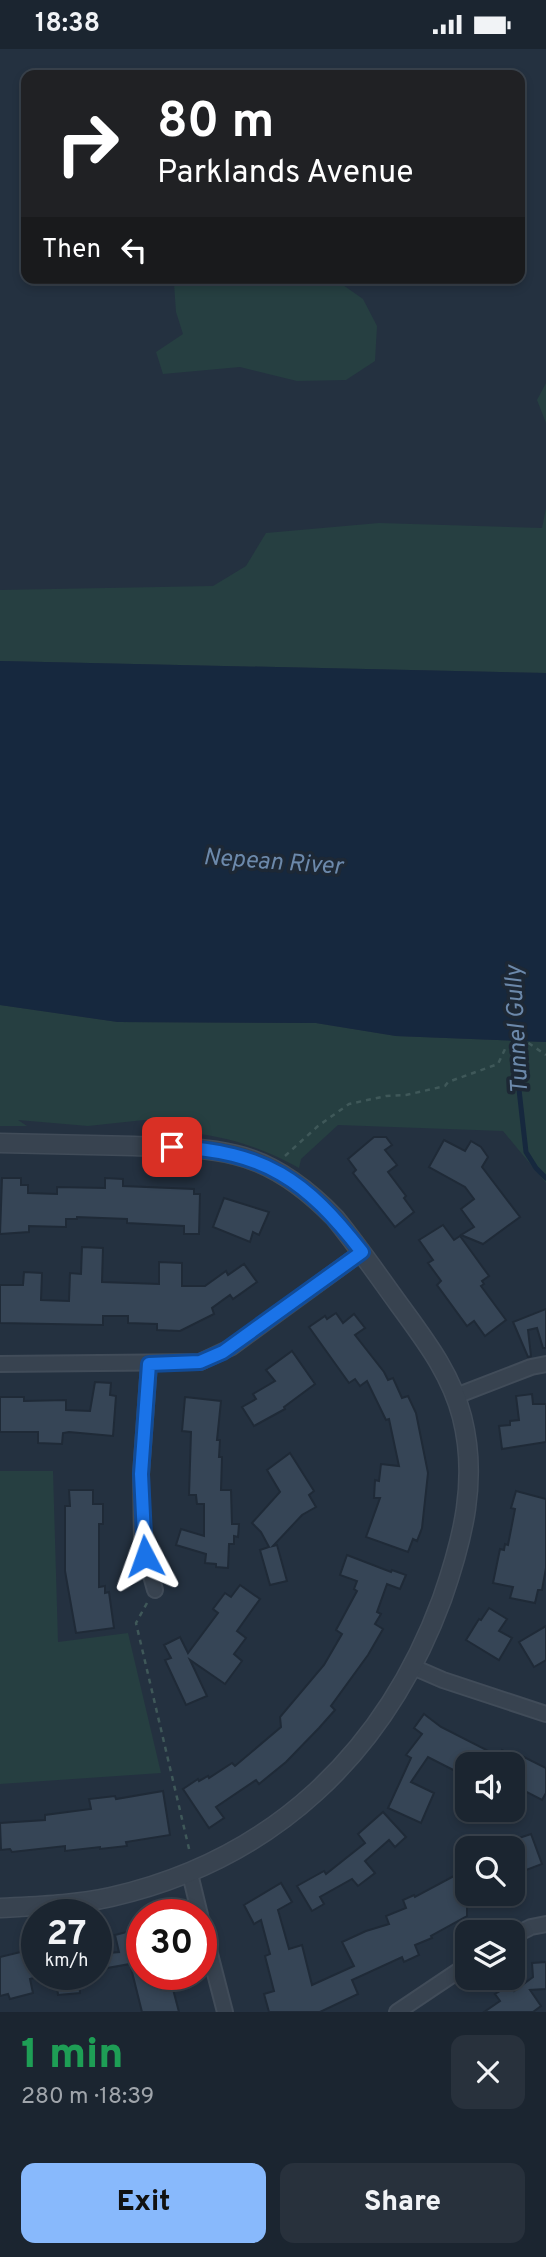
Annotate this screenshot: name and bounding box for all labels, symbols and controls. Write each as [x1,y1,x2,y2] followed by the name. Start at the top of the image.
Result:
[35,8,100,41] text: 18:38
[157,93,274,155] text: 80 m
[42,98,133,189] icon: right
[157,154,413,194] text: Parklands Avenue
[115,231,153,269] icon: left
[42,234,101,267] text: Then
[202,843,345,883] water label: Nepean River
[500,963,536,1095] water label: Tunnel Gully
[142,1117,202,1177] pin
[153,1128,191,1166] icon: arrive
[108,1519,182,1593] position arrow
[455,1752,525,1990] map controls
[455,1752,525,1822] button: sound
[455,1836,525,1906] button: search
[126,1899,217,1990] speed limit sign: 30
[47,1913,86,1957] text: 27
[455,1920,525,1990] button: layers
[45,1950,88,1973] text: km/h
[21,2030,124,2083] text: 1 min
[451,2035,525,2109] button: close
[21,2083,154,2112] text: 280 m · 18:39
[21,2163,266,2243] button: Exit
[280,2163,525,2243] button: Share

